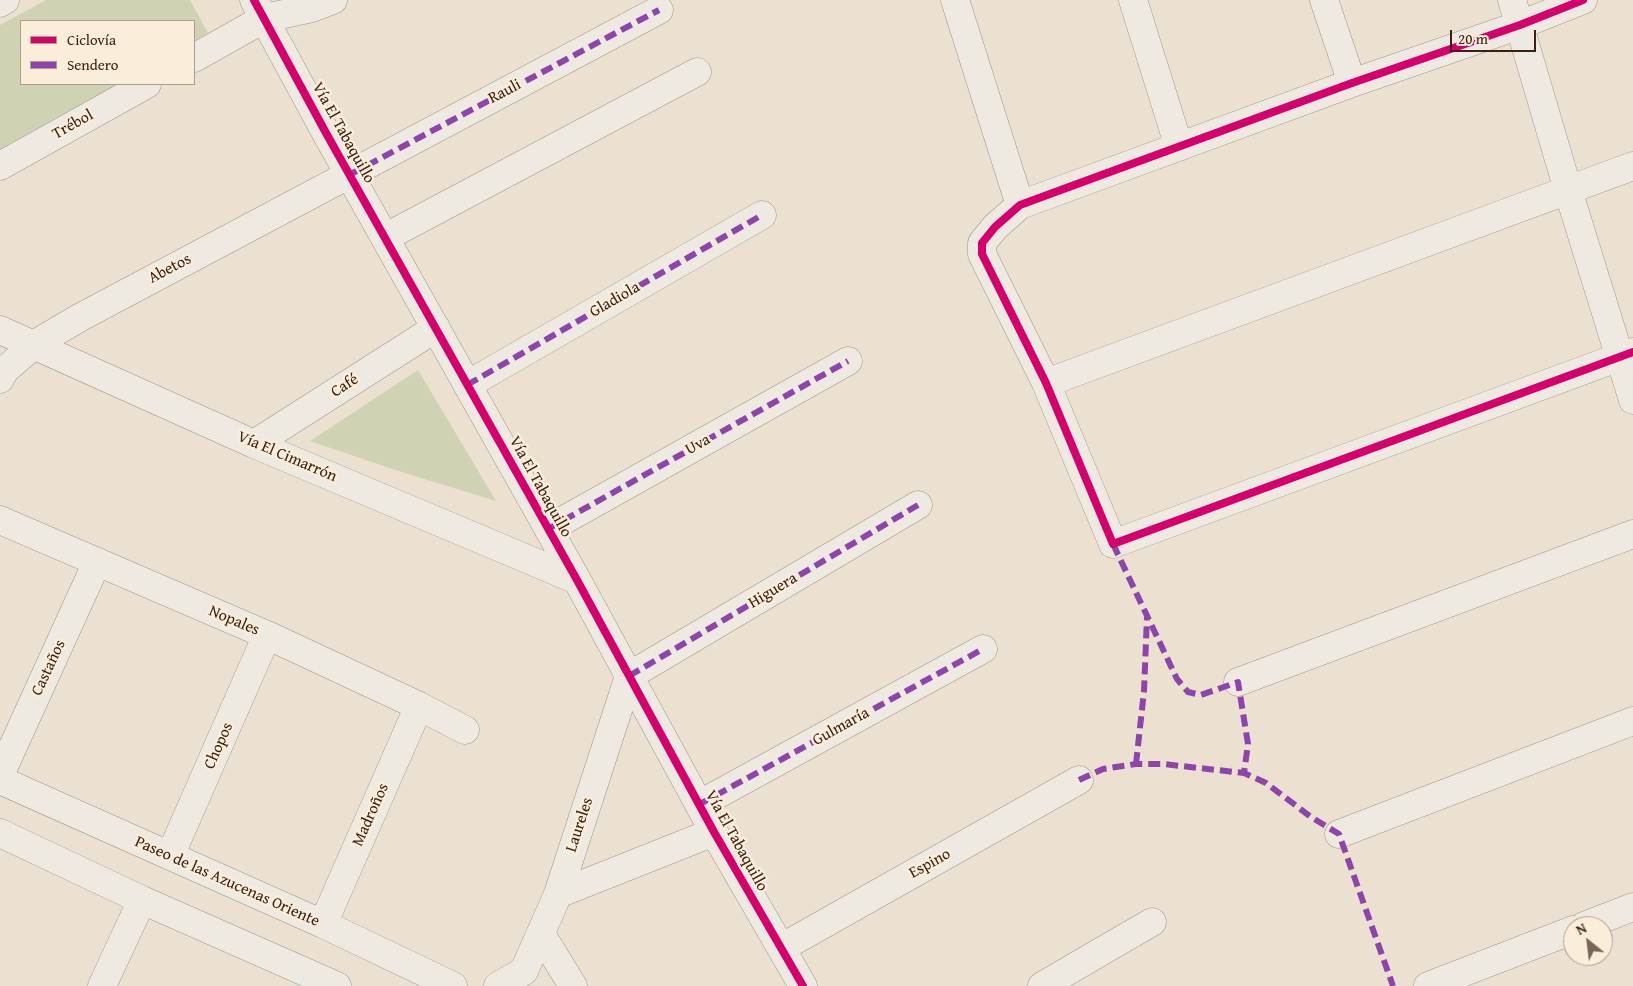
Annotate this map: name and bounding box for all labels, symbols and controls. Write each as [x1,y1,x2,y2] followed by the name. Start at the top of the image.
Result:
[20,20,195,85] legend
[1453,20,1539,52] scale bar
[1458,28,1488,49] text: 20 m
[67,29,116,50] text: Ciclovía
[67,54,118,75] text: Sendero
[485,75,525,109] street label: Rauli
[307,79,379,187] street label: Vía El Tabaquillo
[49,106,97,144] street label: Trébol
[145,250,195,288] street label: Abetos
[586,278,644,322] street label: Gladiola
[328,370,362,402] street label: Café
[234,427,340,487] street label: Vía El Cimarrón
[682,430,714,460] street label: Uva
[504,433,576,541] street label: Vía El Tabaquillo
[745,569,801,613] street label: Higuera
[206,602,262,640] street label: Nopales
[28,637,70,699] street label: Castaños
[809,704,873,750] street label: Gulmaría
[200,720,238,772] street label: Chopos
[349,780,393,850] street label: Madroños
[700,787,772,895] street label: Vía El Tabaquillo
[562,795,598,855] street label: Laureles
[132,833,322,931] street label: Paseo de las Azucenas Oriente
[906,845,954,883] street label: Espino
[1563,916,1613,966] north arrow
[1572,918,1590,940] text: N

